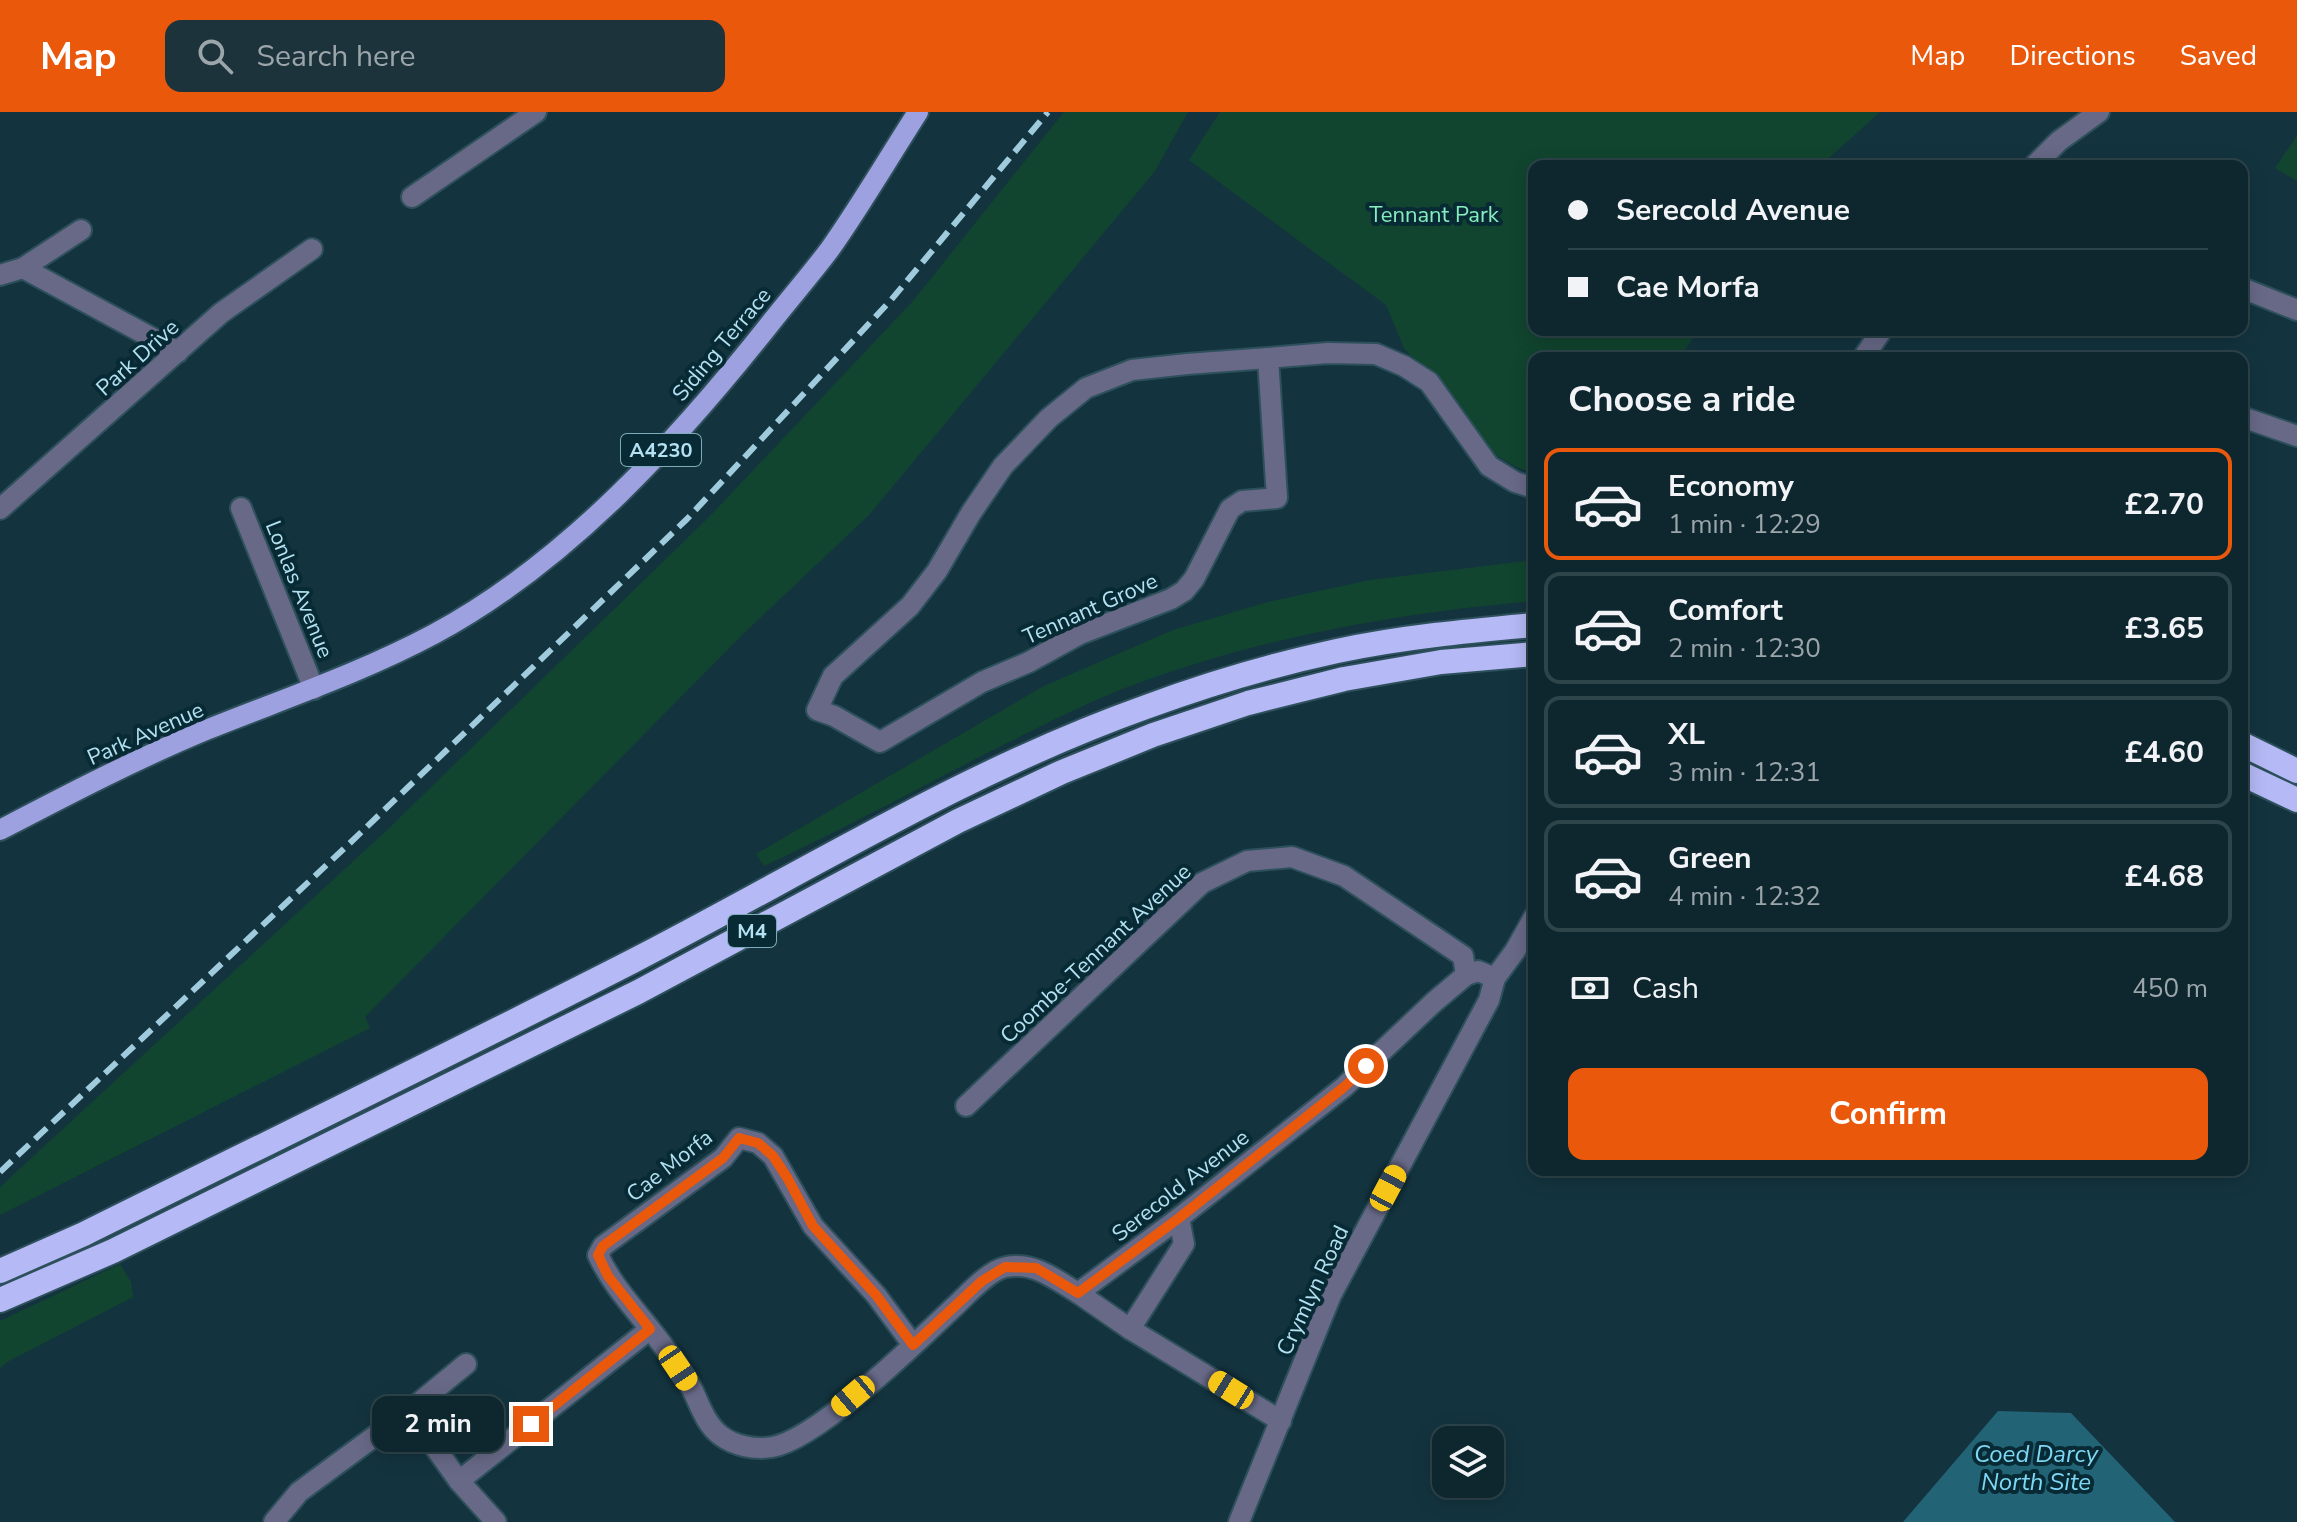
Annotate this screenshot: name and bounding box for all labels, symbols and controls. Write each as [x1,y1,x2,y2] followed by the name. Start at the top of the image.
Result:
[165,20,725,92] search box
[40,31,117,82] text: Map
[193,34,237,78] icon: search
[257,36,416,77] text: Search here
[1910,37,1965,75] text: Map
[2009,37,2136,75] text: Directions
[2180,37,2257,75] text: Saved
[1616,190,1850,231] text: Serecold Avenue
[1369,200,1500,230] park label: Tennant Park
[1616,267,1760,308] text: Cae Morfa
[665,281,778,408] street label: Siding Terrace
[90,313,186,403] street label: Park Drive
[1568,375,1796,424] text: Choose a ride
[621,434,701,466] road number: A4230
[1668,466,1794,507] text: Economy
[1572,468,1644,540] icon: car
[2125,484,2204,525] text: £2.70
[1668,507,1821,542] text: 1 min · 12:29
[258,516,340,663] street label: Lonlas Avenue
[1018,566,1162,652] street label: Tennant Grove
[1668,590,1783,631] text: Comfort
[1572,592,1644,664] icon: car
[2125,608,2204,649] text: £3.65
[1668,631,1821,666] text: 2 min · 12:30
[82,695,208,773] street label: Park Avenue
[1668,714,1705,755] text: XL
[1572,716,1644,788] icon: car
[2125,732,2204,773] text: £4.60
[1668,755,1821,790] text: 3 min · 12:31
[1668,838,1752,879] text: Green
[1572,840,1644,912] icon: car
[2125,856,2204,897] text: £4.68
[994,857,1198,1050] street label: Coombe-Tennant Avenue
[1668,879,1821,914] text: 4 min · 12:32
[728,915,776,947] road number: M4
[1568,966,1612,1010] icon: cash
[1632,968,1699,1009] text: Cash
[2132,971,2208,1006] text: 450 m
[1348,1048,1384,1084] route start
[1568,1068,2208,1160] button: Confirm
[620,1123,719,1209] street label: Cae Morfa
[1106,1123,1256,1249] street label: Serecold Avenue
[1366,1161,1410,1215] car
[1270,1220,1356,1360] street label: Crymlyn Road
[655,1341,701,1395] car
[1204,1367,1258,1413] car
[827,1371,879,1421] car
[371,1396,503,1452] callout: 2 min
[404,1406,472,1441] text: 2 min
[513,1406,549,1442] route end
[1432,1426,1504,1498] map controls
[1432,1426,1504,1498] button: layers
[1974,1438,2100,1498] water label: Coed Darcy North Site

